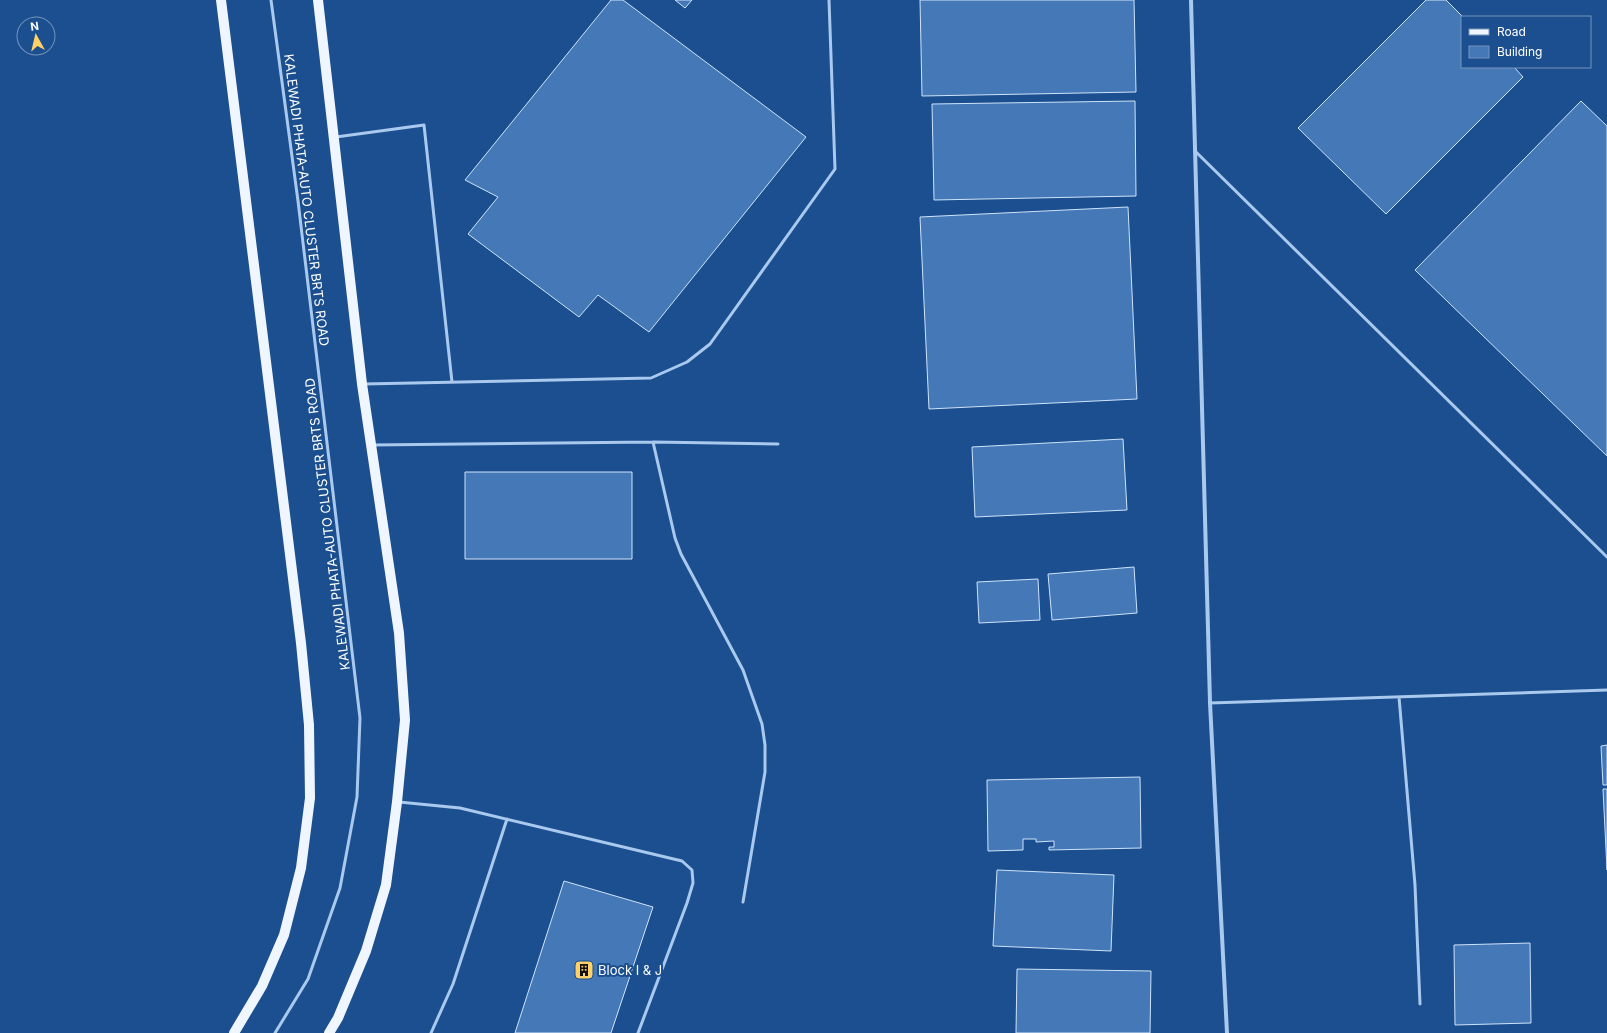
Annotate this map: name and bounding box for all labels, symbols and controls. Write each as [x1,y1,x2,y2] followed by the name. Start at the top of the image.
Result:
[16,16,56,56] north arrow
[1461,16,1591,68] legend
[29,19,40,34] text: N
[1497,24,1526,39] text: Road
[1497,44,1542,59] text: Building
[281,53,333,347] street label: KALEWADI PHATA-AUTO CLUSTER BRTS ROAD
[301,377,353,671] street label: KALEWADI PHATA-AUTO CLUSTER BRTS ROAD
[573,959,595,981] building icon: Block I & J
[598,962,662,978] place label: Block I & J

